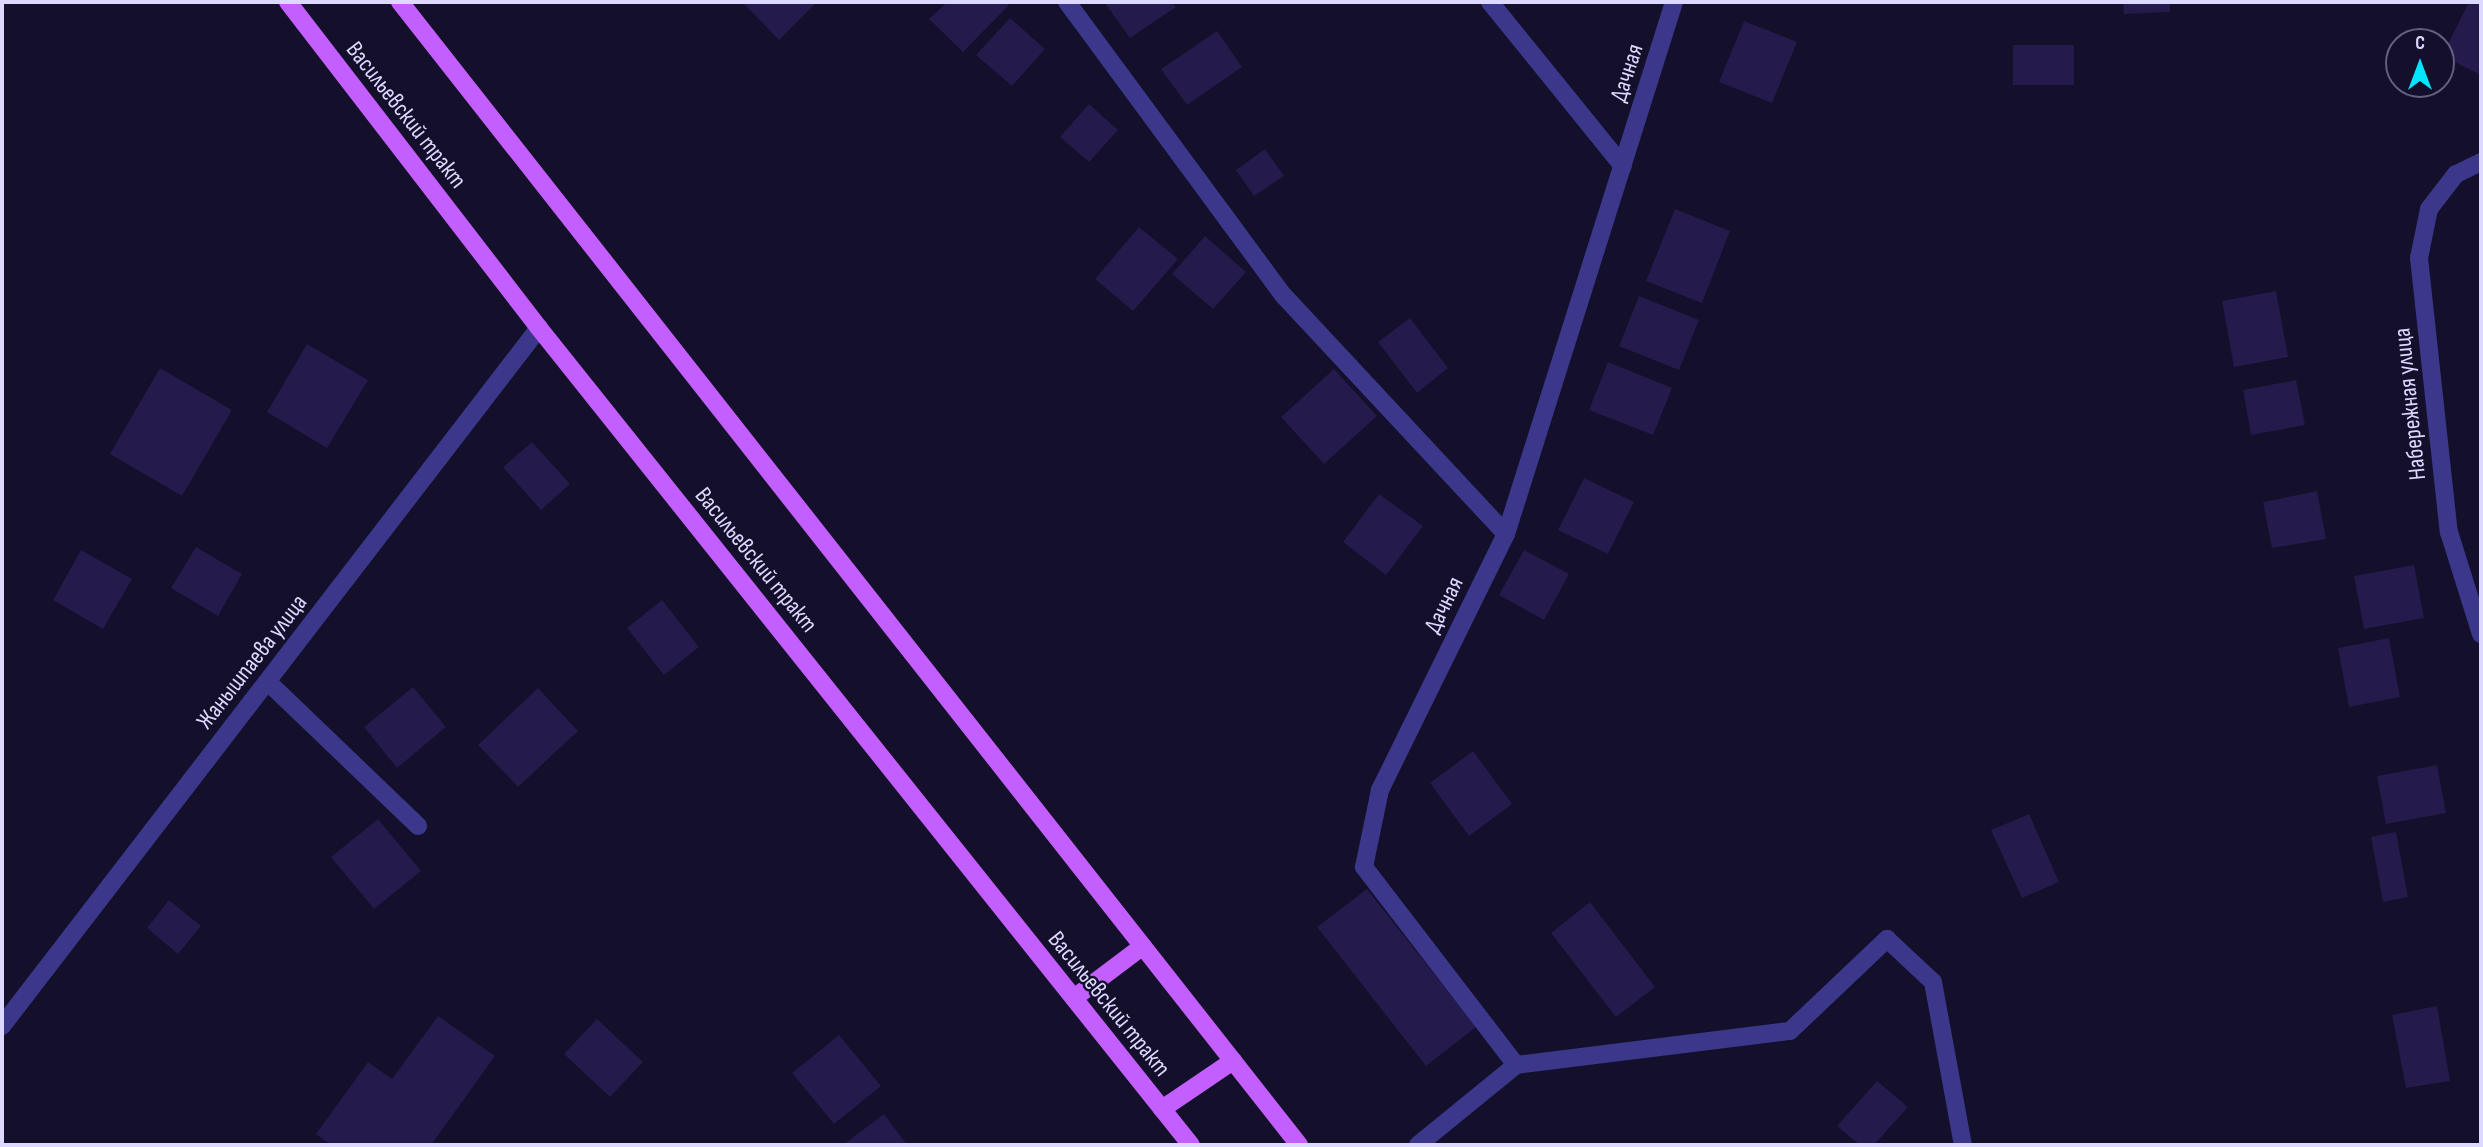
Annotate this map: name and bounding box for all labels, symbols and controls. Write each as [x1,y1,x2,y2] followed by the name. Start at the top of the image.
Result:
[2385,28,2455,98] north arrow
[2415,32,2425,55] text: С
[340,36,472,194] street label: Васильевский тракт
[1604,40,1650,106] street label: Дачная
[2388,326,2432,482] street label: Набережная улица
[689,482,823,638] street label: Васильевский тракт
[1418,572,1470,638] street label: Дачная
[191,589,313,735] street label: Жанышпаева улица
[1042,926,1176,1082] street label: Васильевский тракт

